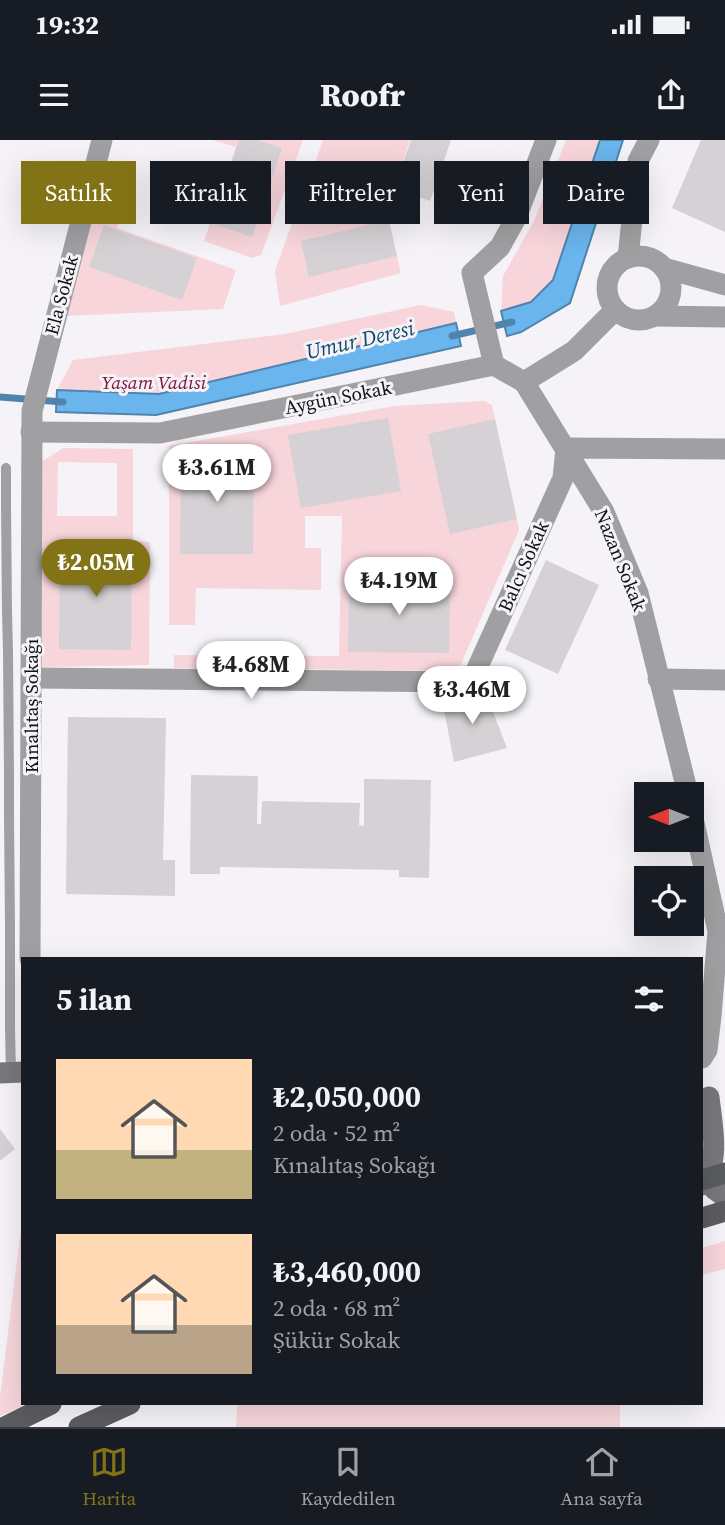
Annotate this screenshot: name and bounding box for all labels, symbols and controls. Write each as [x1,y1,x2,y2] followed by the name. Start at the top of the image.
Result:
[35,7,99,43] text: 19:32
[320,73,405,117] text: Roofr
[35,76,73,114] icon: menu
[652,76,690,114] icon: share
[21,161,136,224] chip: Satılık
[150,161,271,224] chip: Kiralık
[285,161,420,224] chip: Filtreler
[434,161,529,224] chip: Yeni
[543,161,649,224] chip: Daire
[38,252,84,338] street label: Ela Sokak
[303,313,418,366] water label: Umur Deresi
[102,369,207,395] park label: Yaşam Vadisi
[282,374,394,420] street label: Aygün Sokak
[160,444,274,504] pin: ₺3.61M
[178,451,256,483] text: ₺3.61M
[589,505,654,616] street label: Nazan Sokak
[491,516,555,616] street label: Balcı Sokak
[39,540,153,599] pin: ₺2.05M
[57,546,135,578] text: ₺2.05M
[342,558,456,617] pin: ₺4.19M
[360,564,438,596] text: ₺4.19M
[18,638,44,773] street label: Kınalıtaş Sokağı
[194,642,308,701] pin: ₺4.68M
[212,648,290,680] text: ₺4.68M
[415,666,529,726] pin: ₺3.46M
[433,673,511,705] text: ₺3.46M
[634,782,704,852] north arrow
[634,782,704,936] map controls
[634,866,704,936] button: locate
[56,979,132,1020] text: 5 ilan
[630,980,668,1018] icon: filters
[273,1076,421,1117] text: ₺2,050,000
[112,1087,196,1171] icon: home
[273,1117,401,1149] text: 2 oda · 52 m²
[273,1149,436,1181] text: Kınalıtaş Sokağı
[273,1251,421,1292] text: ₺3,460,000
[112,1262,196,1346] icon: home
[273,1292,401,1324] text: 2 oda · 68 m²
[273,1324,400,1356] text: Şükür Sokak
[82,1443,136,1511] tab: Harita
[301,1443,396,1511] tab: Kaydedilen
[561,1443,643,1511] tab: Ana sayfa

